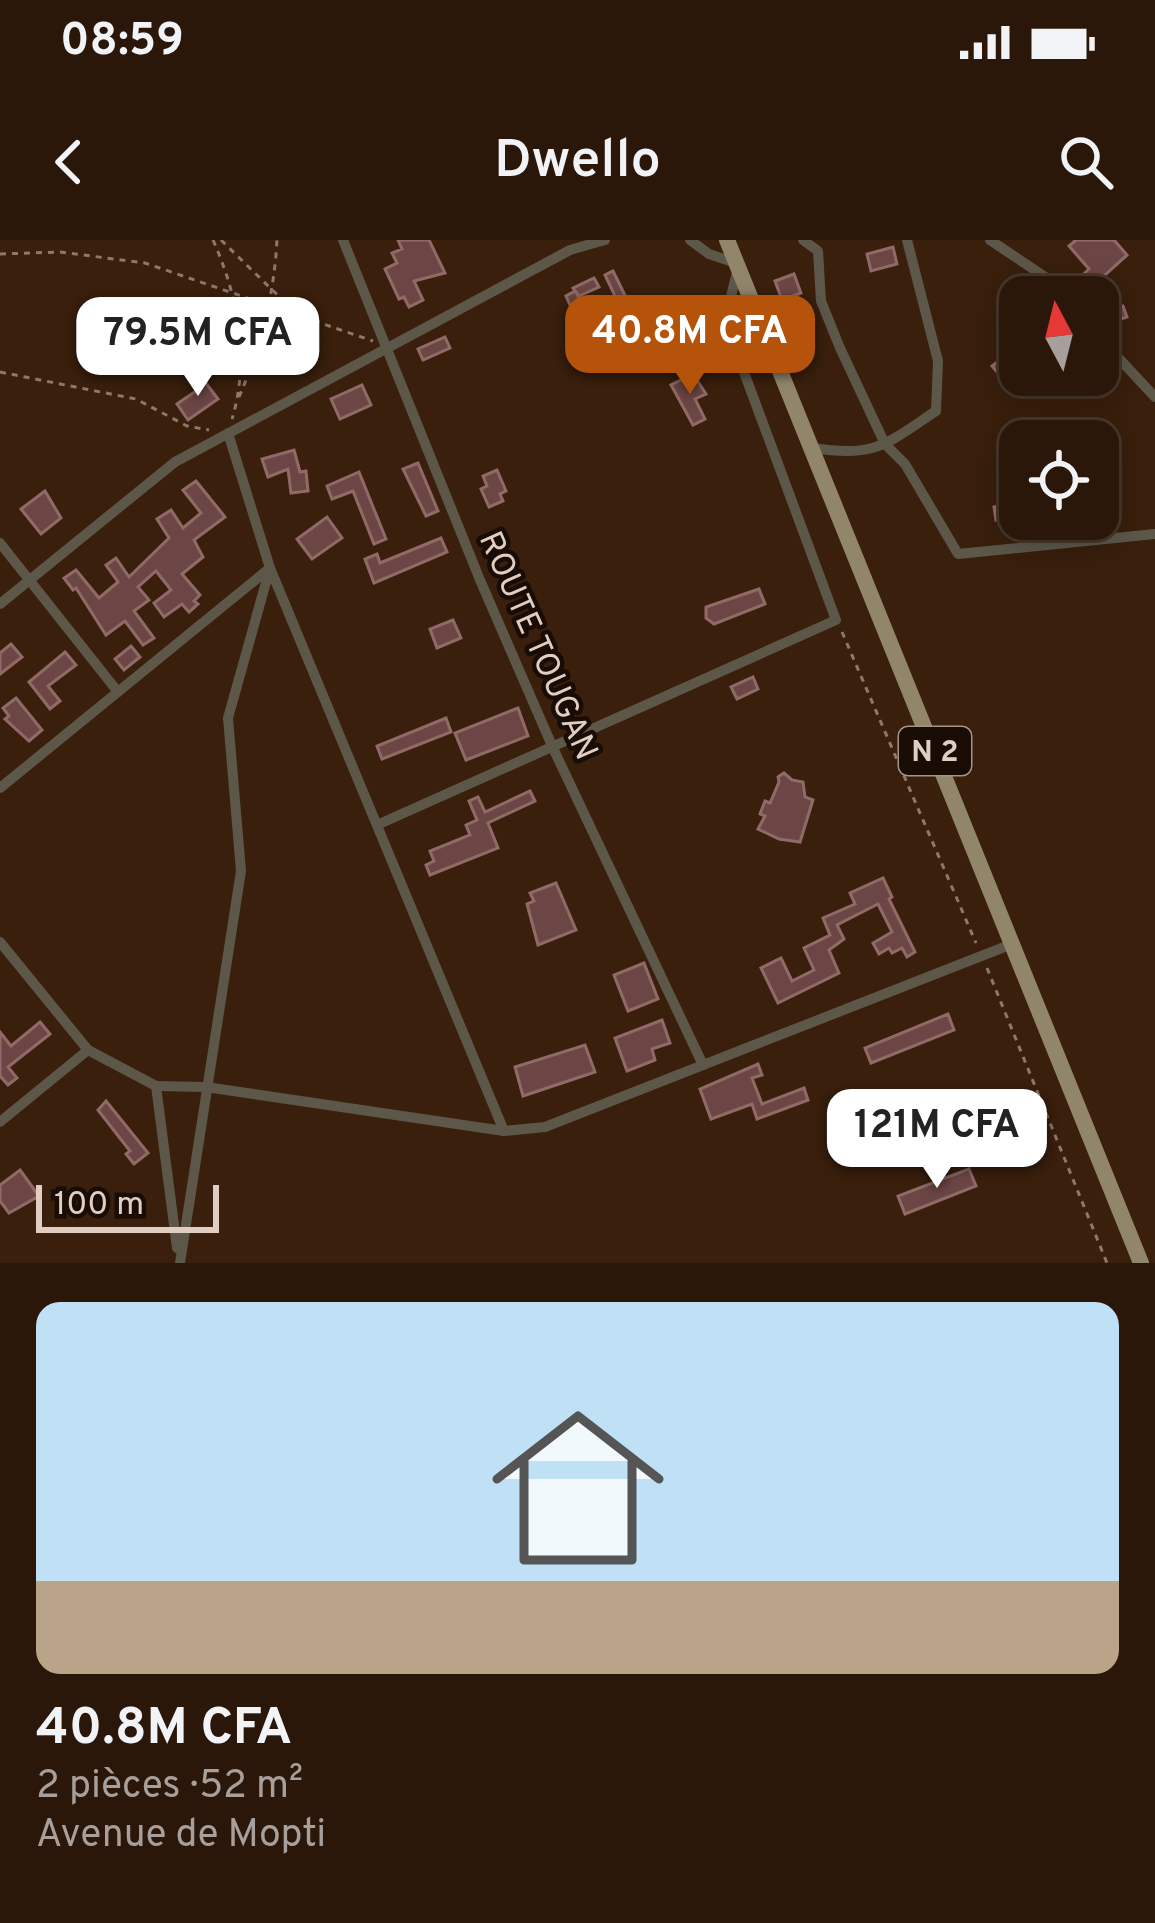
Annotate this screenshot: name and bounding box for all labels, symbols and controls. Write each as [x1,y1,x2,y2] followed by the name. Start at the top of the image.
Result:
[60,14,184,71] text: 08:59
[494,128,661,197] text: Dwello
[36,129,102,195] icon: back
[1053,129,1119,195] icon: search
[999,276,1119,396] north arrow
[999,276,1119,540] map controls
[553,295,827,397] pin: 40.8M CFA
[61,297,335,399] pin: 79.5M CFA
[592,309,788,358] text: 40.8M CFA
[103,311,293,360] text: 79.5M CFA
[999,420,1119,540] button: locate
[467,526,606,767] street label: ROUTE TOUGAN
[899,727,971,775] road number: N 2
[813,1089,1061,1191] pin: 121M CFA
[854,1103,1020,1152] text: 121M CFA
[36,1179,219,1232] scale bar
[54,1185,144,1227] text: 100 m
[470,1380,686,1596] icon: home
[36,1698,292,1763] text: 40.8M CFA
[36,1763,303,1812] text: 2 pièces · 52 m²
[36,1812,326,1861] text: Avenue de Mopti

